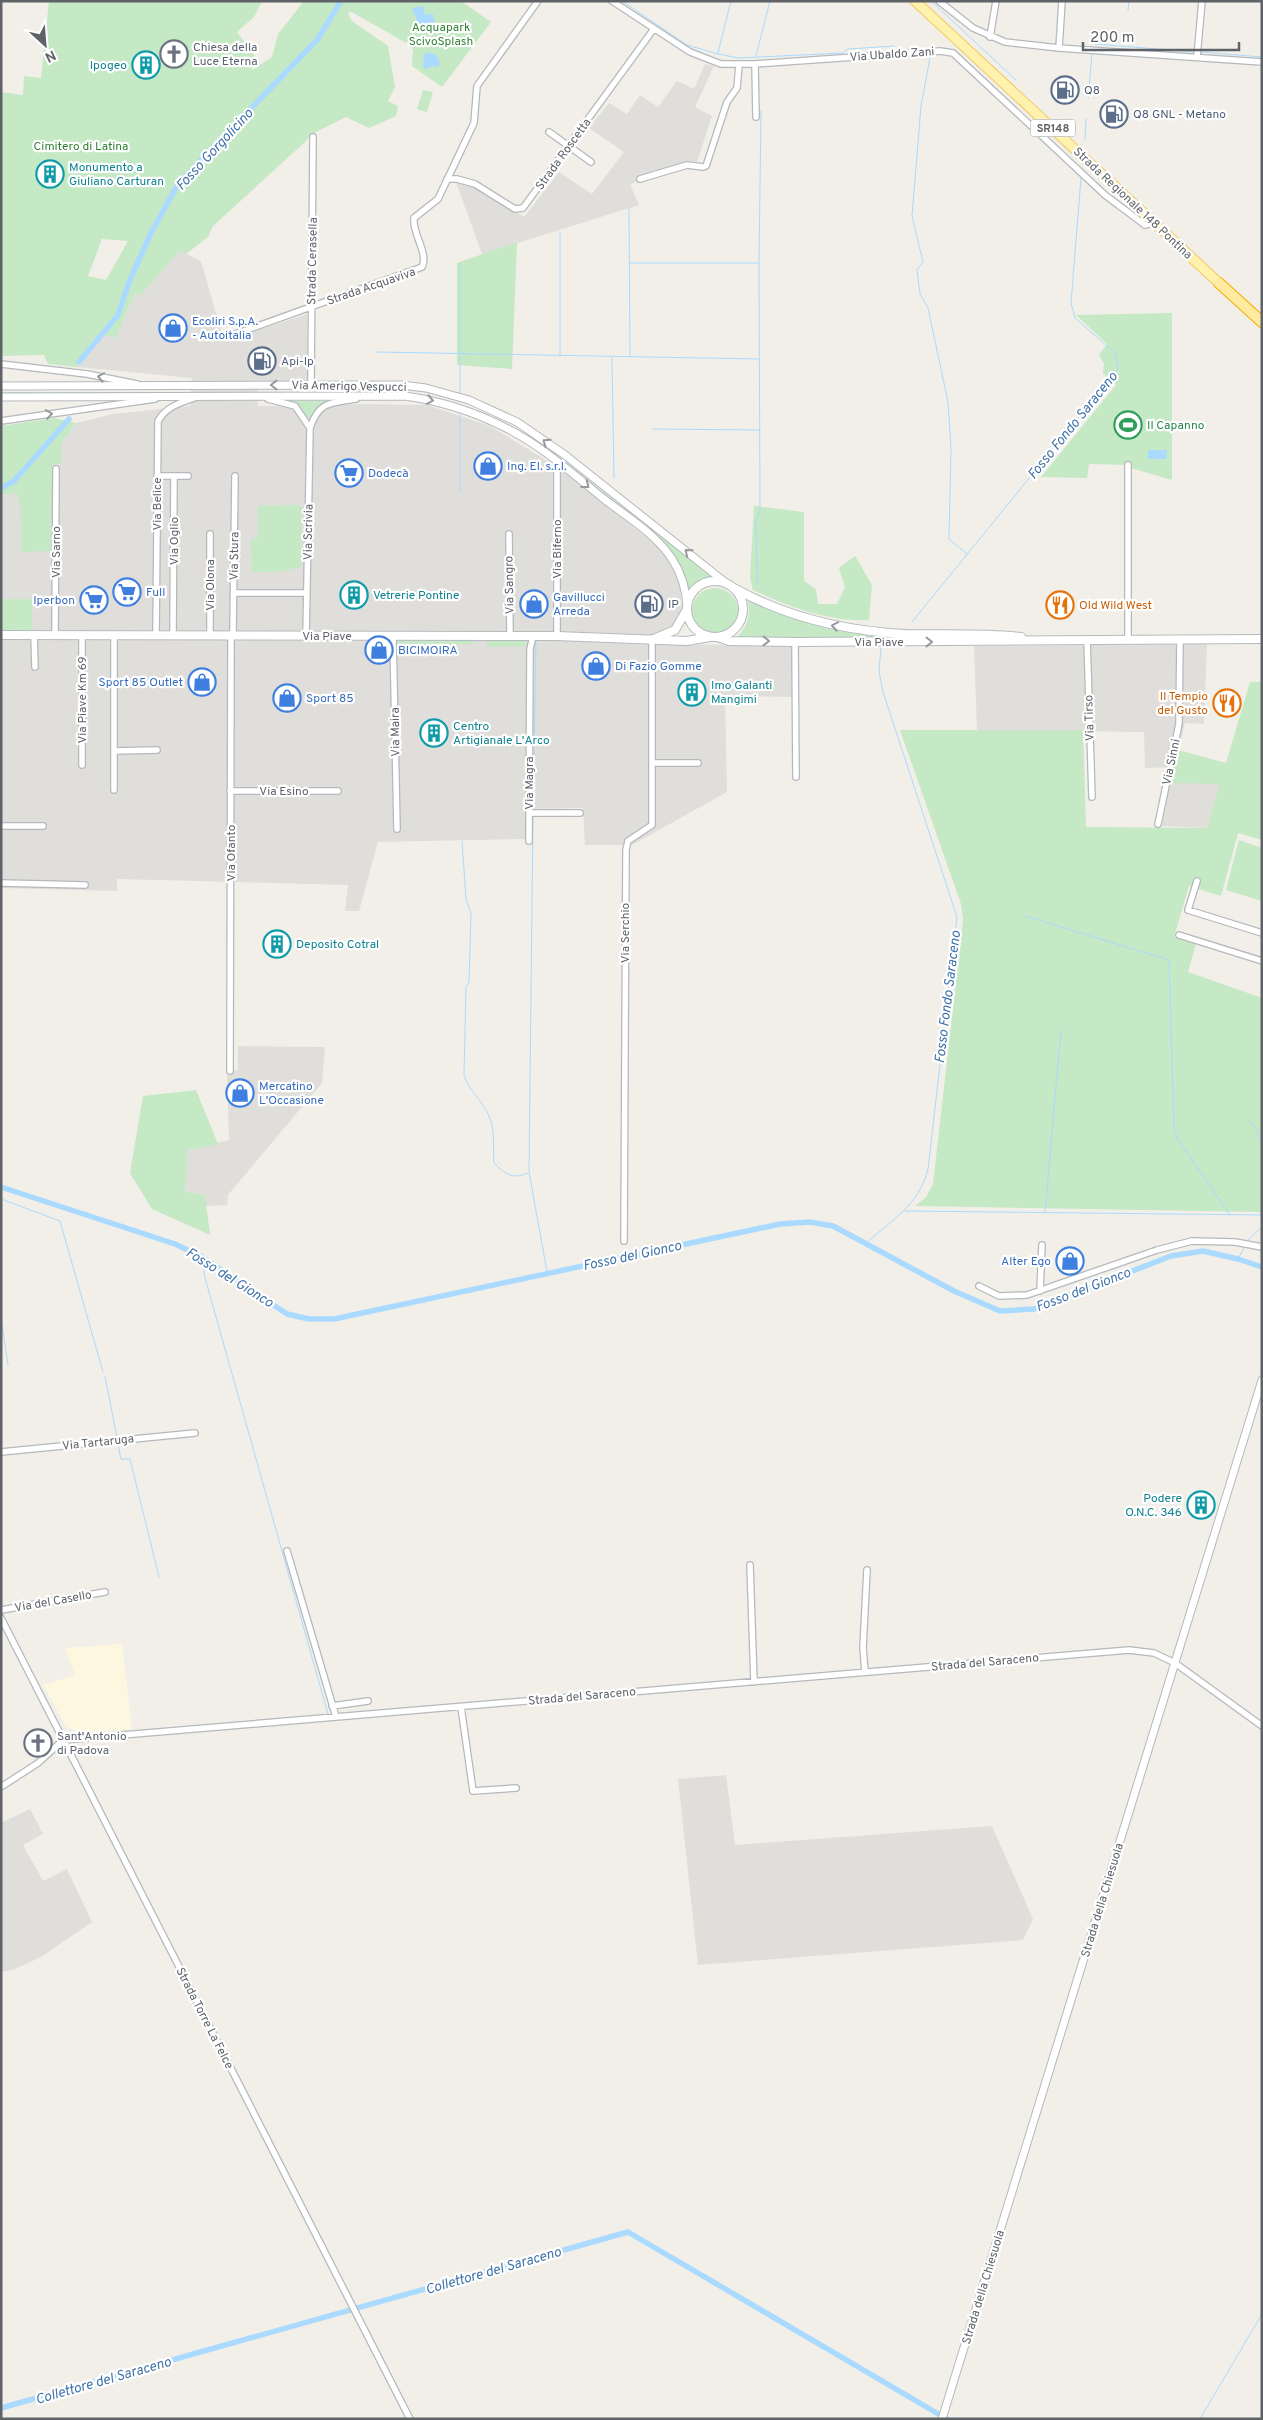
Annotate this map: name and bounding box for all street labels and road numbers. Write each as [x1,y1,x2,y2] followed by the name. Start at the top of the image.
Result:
[849,44,935,66] street label: Via Ubaldo Zani
[532,115,595,194] street label: Strada Roscetta
[1030,120,1076,136] road number: SR148
[1069,144,1195,263] street label: Strada Regionale 148 Pontina
[304,217,322,305] street label: Strada Cerasella
[325,264,418,310] street label: Strada Acquaviva
[291,378,407,396] street label: Via Amerigo Vespucci
[150,477,166,531] street label: Via Belice
[301,504,317,560] street label: Via Scrivia
[167,517,183,565] street label: Via Oglio
[550,519,566,579] street label: Via Biferno
[49,526,65,578] street label: Via Sarno
[227,531,243,581] street label: Via Stura
[501,555,519,614] street label: Via Sangro
[203,559,219,611] street label: Via Olona
[302,629,352,645] street label: Via Piave
[854,635,904,651] street label: Via Piave
[75,656,91,744] street label: Via Piave Km 69
[1081,694,1099,741] street label: Via Tirso
[388,707,404,757] street label: Via Maira
[1159,738,1185,787] street label: Via Sinni
[522,756,538,810] street label: Via Magra
[259,784,309,800] street label: Via Esino
[224,824,240,881] street label: Via Ofanto
[618,902,634,963] street label: Via Serchio
[61,1431,135,1455] street label: Via Tartaruga
[13,1587,93,1617] street label: Via del Casello
[931,1650,1040,1676] street label: Strada del Saraceno
[528,1684,637,1710] street label: Strada del Saraceno
[1078,1841,1128,1959] street label: Strada della Chiesuola
[172,1965,237,2072] street label: Strada Torre La Felce
[959,2228,1009,2346] street label: Strada della Chiesuola

